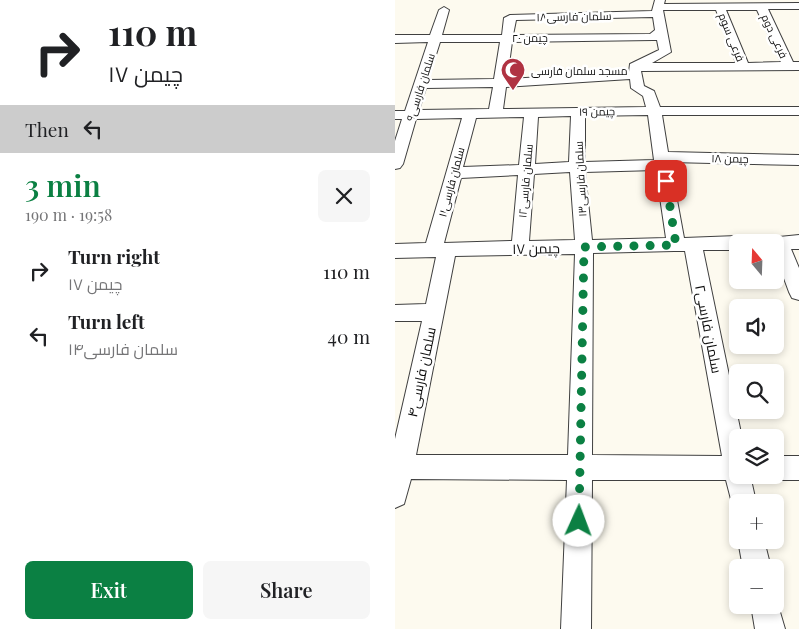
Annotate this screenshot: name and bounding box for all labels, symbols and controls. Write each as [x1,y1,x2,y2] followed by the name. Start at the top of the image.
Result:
[108,8,197,55] text: 110 m
[536,8,612,24] street label: سلمان فارسی۱۸
[715,10,749,64] street label: فرعی سوم
[757,11,792,61] street label: فرعی دوم
[25,20,90,85] icon: right
[512,30,548,45] street label: چیمن ۲۰
[402,51,438,123] street label: سلمان فارسی۹
[500,57,526,91] mosque icon: مسجد سلمان فارسی
[108,58,183,88] text: چیمن ۱۷
[531,63,628,78] place label: مسجد سلمان فارسی
[579,103,615,119] street label: چیمن ۱۹
[79,115,107,143] icon: left
[25,116,69,142] text: Then
[571,141,589,217] street label: سلمان فارسی۱۳
[514,143,536,219] street label: سلمان فارسی۱۲
[434,145,468,219] street label: سلمان فارسی۱۱
[711,150,749,166] street label: چیمن ۱۸
[645,160,687,202] pin
[25,165,101,205] text: 3 min
[652,167,680,195] icon: arrive
[318,170,370,222] button: close
[25,204,112,225] text: 190 m · 19:58
[729,234,784,289] north arrow
[729,234,784,614] map controls
[512,238,560,259] street label: چیمن ۱۷
[68,243,160,269] text: Turn right
[25,257,53,285] icon: right
[323,258,370,284] text: 110 m
[68,273,123,294] text: چیمن ۱۷
[691,283,727,375] street label: سلمان فارسی۲
[729,299,784,354] button: sound
[68,308,145,334] text: Turn left
[25,322,53,350] icon: left
[328,323,370,349] text: 40 m
[402,325,440,419] street label: سلمان فارسی۴
[68,338,178,359] text: سلمان فارسی۱۴
[729,364,784,419] button: search
[729,429,784,484] button: layers
[552,494,604,546] position arrow
[729,494,784,549] button: +
[729,559,784,614] button: −
[25,561,193,619] button: Exit
[203,561,370,619] button: Share

